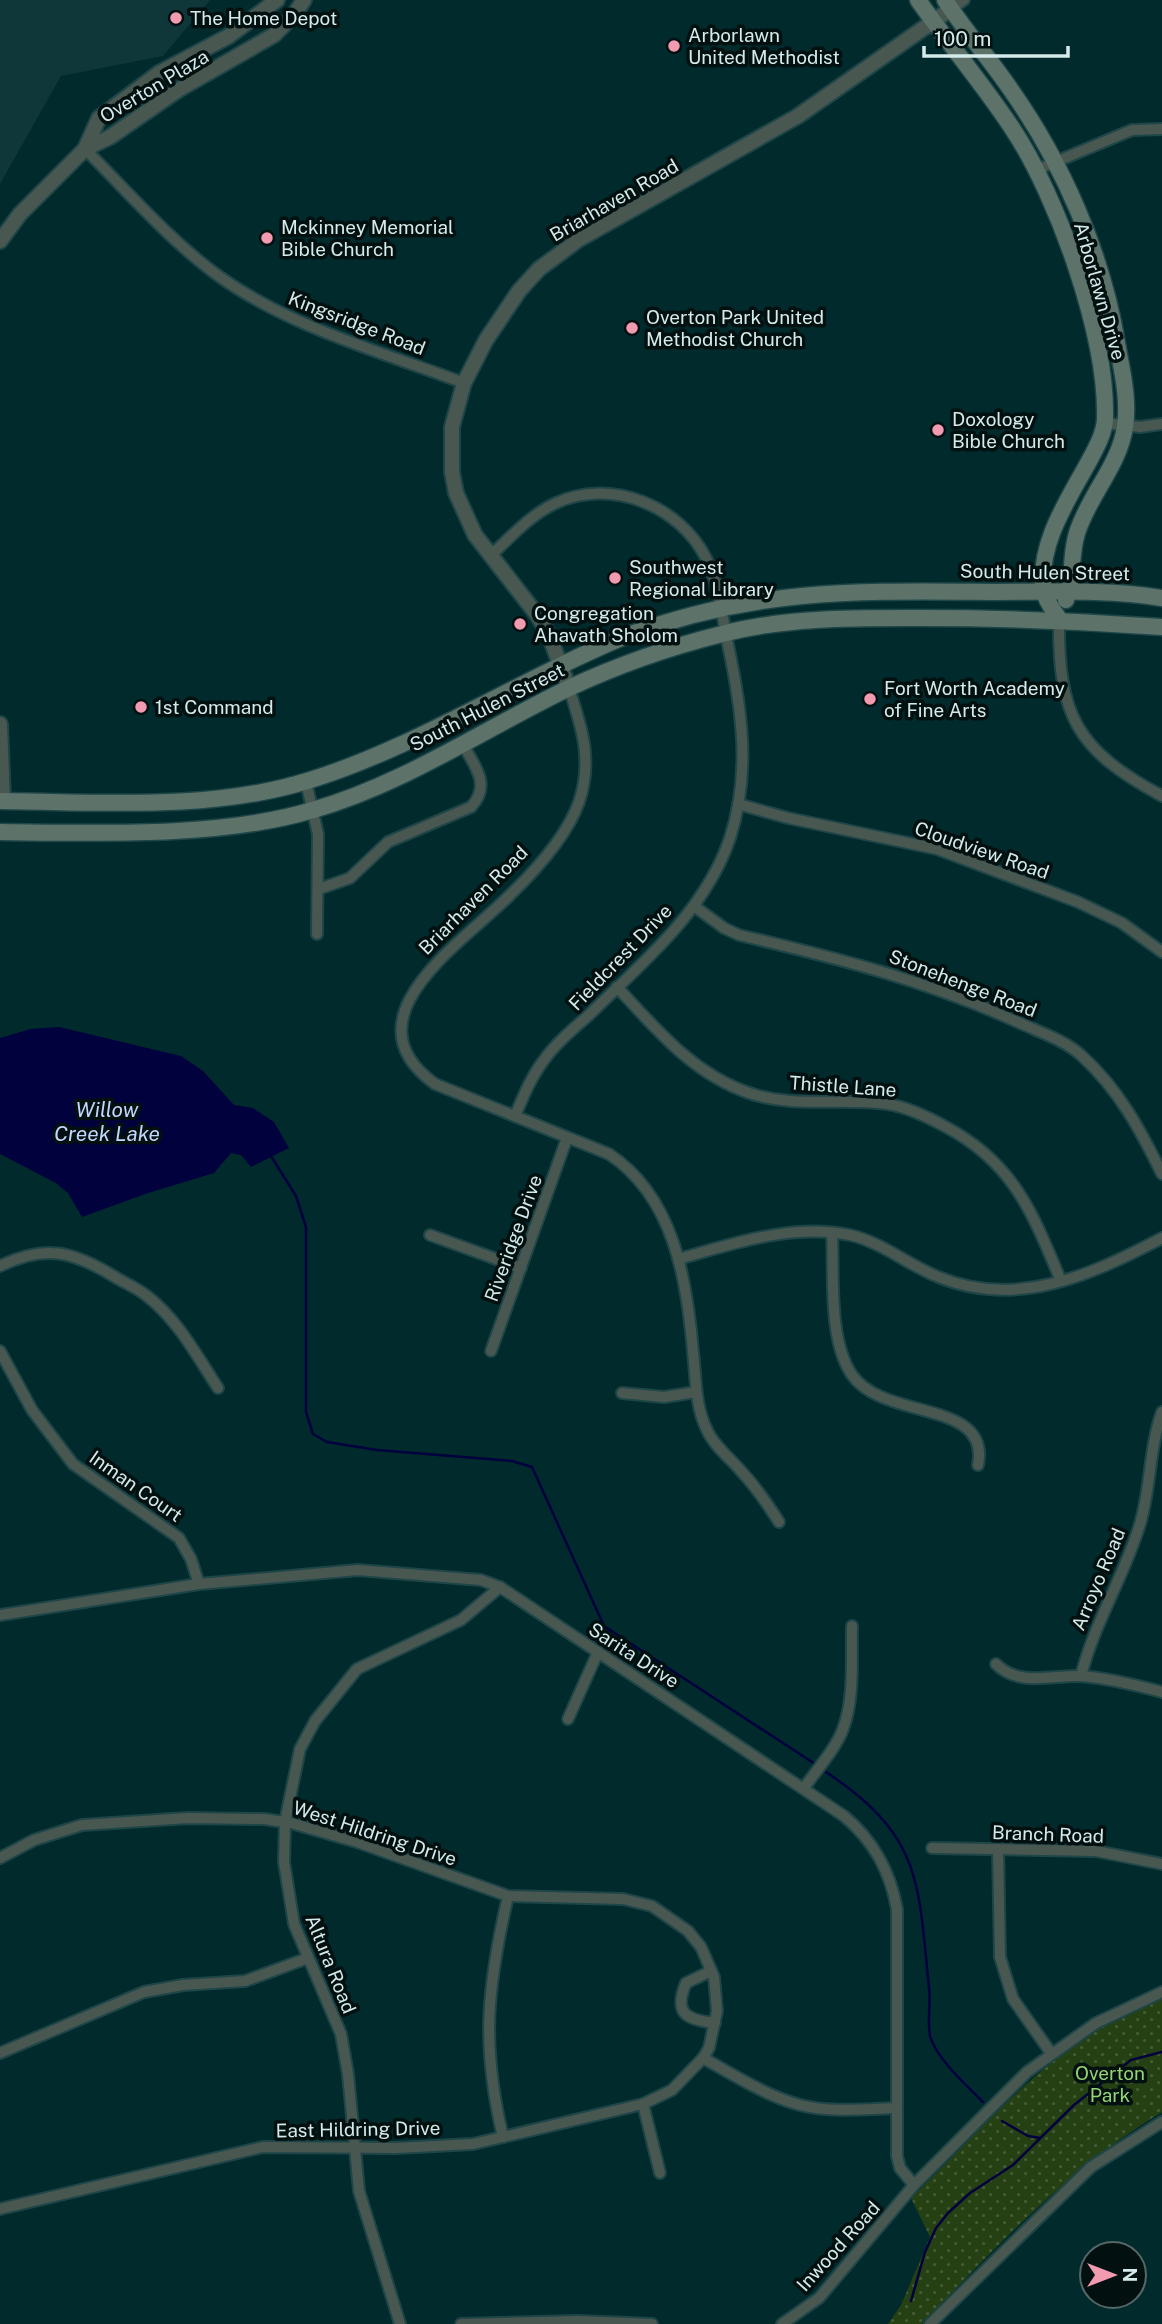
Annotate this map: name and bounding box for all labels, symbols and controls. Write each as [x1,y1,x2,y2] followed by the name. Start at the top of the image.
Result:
[190,7,337,29] place label: The Home Depot
[168,10,184,26] marker: The Home Depot
[924,14,1068,58] scale bar
[688,24,840,68] place label: Arborlawn United Methodist
[934,26,991,51] text: 100 m
[666,38,682,54] marker: Arborlawn United Methodist
[96,45,212,127] street label: Overton Plaza
[546,154,682,246] street label: Briarhaven Road
[281,216,454,260] place label: Mckinney Memorial Bible Church
[1070,220,1130,362] street label: Arborlawn Drive
[259,230,275,246] marker: Mckinney Memorial Bible Church
[285,287,429,359] street label: Kingsridge Road
[646,306,824,350] place label: Overton Park United Methodist Church
[624,320,640,336] marker: Overton Park United Methodist Church
[952,408,1065,452] place label: Doxology Bible Church
[930,422,946,438] marker: Doxology Bible Church
[629,556,774,600] place label: Southwest Regional Library
[960,560,1130,584] street label: South Hulen Street
[607,570,623,586] marker: Southwest Regional Library
[534,602,678,646] place label: Congregation Ahavath Sholom
[512,616,528,632] marker: Congregation Ahavath Sholom
[406,659,568,755] street label: South Hulen Street
[884,677,1065,721] place label: Fort Worth Academy of Fine Arts
[862,691,878,707] marker: Fort Worth Academy of Fine Arts
[155,696,274,718] place label: 1st Command
[133,699,149,715] marker: 1st Command
[912,817,1052,883] street label: Cloudview Road
[414,841,532,959] street label: Briarhaven Road
[564,900,676,1014] street label: Fieldcrest Drive
[886,945,1040,1021] street label: Stonehenge Road
[789,1071,897,1101] street label: Thistle Lane
[54,1097,160,1146] water label: Willow Creek Lake
[480,1172,546,1304] street label: Riveridge Drive
[85,1446,187,1526] street label: Inman Court
[1067,1525,1129,1633] street label: Arroyo Road
[585,1618,683,1692] street label: Sarita Drive
[290,1796,460,1870] street label: West Hildring Drive
[992,1821,1104,1847] street label: Branch Road
[301,1912,361,2016] street label: Altura Road
[1075,2062,1145,2106] park label: Overton Park
[275,2117,441,2141] street label: East Hildring Drive
[792,2197,884,2295] street label: Inwood Road
[1078,2240,1148,2310] north arrow
[1119,2268,1141,2282] text: N

